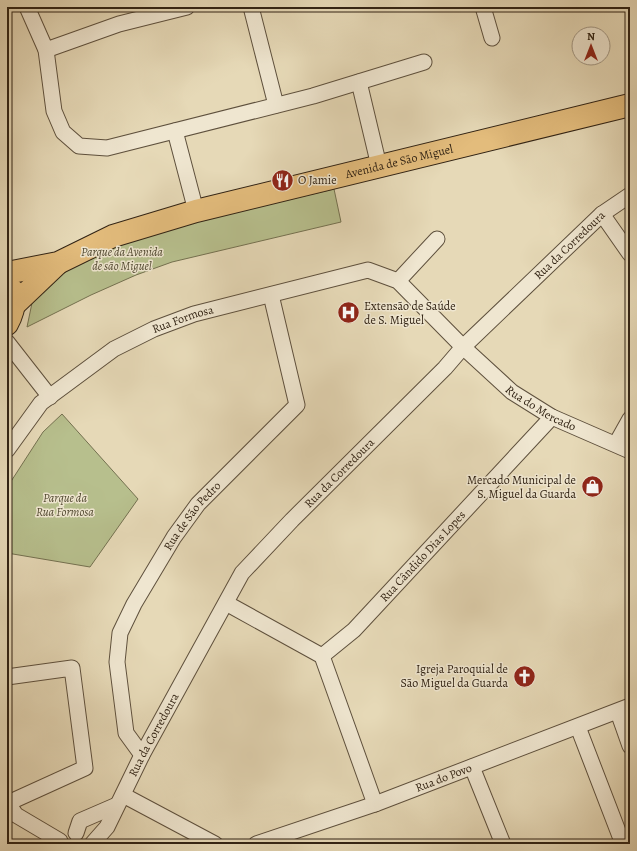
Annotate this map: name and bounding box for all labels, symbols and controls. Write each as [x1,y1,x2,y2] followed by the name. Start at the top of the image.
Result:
[571,26,611,66] north arrow
[587,29,595,44] text: N
[343,141,455,182] street label: Avenida de São Miguel
[269,167,295,193] restaurant icon: O Jamie
[298,172,337,188] place label: O Jamie
[531,207,609,283] street label: Rua da Corredoura
[81,244,163,274] park label: Parque da Avenida de são Miguel
[364,298,456,328] place label: Extensão de Saúde de S. Miguel
[336,300,362,326] hospital icon: Extensão de Saúde de S. Miguel
[150,301,216,337] street label: Rua Formosa
[502,382,579,435] street label: Rua do Mercado
[301,434,378,511] street label: Rua da Corredoura
[467,472,576,502] place label: Mercado Municipal de S. Miguel da Guarda
[579,474,605,500] shop icon: Mercado Municipal de S. Miguel da Guarda
[160,478,224,553] street label: Rua de São Pedro
[36,490,94,520] park label: Parque da Rua Formosa
[376,507,469,605] street label: Rua Cândido Dias Lopes
[401,661,508,691] place label: Igreja Paroquial de São Miguel da Guarda
[511,663,537,689] church icon: Igreja Paroquial de São Miguel da Guarda
[125,690,183,779] street label: Rua da Corredoura
[413,760,474,796] street label: Rua do Povo

